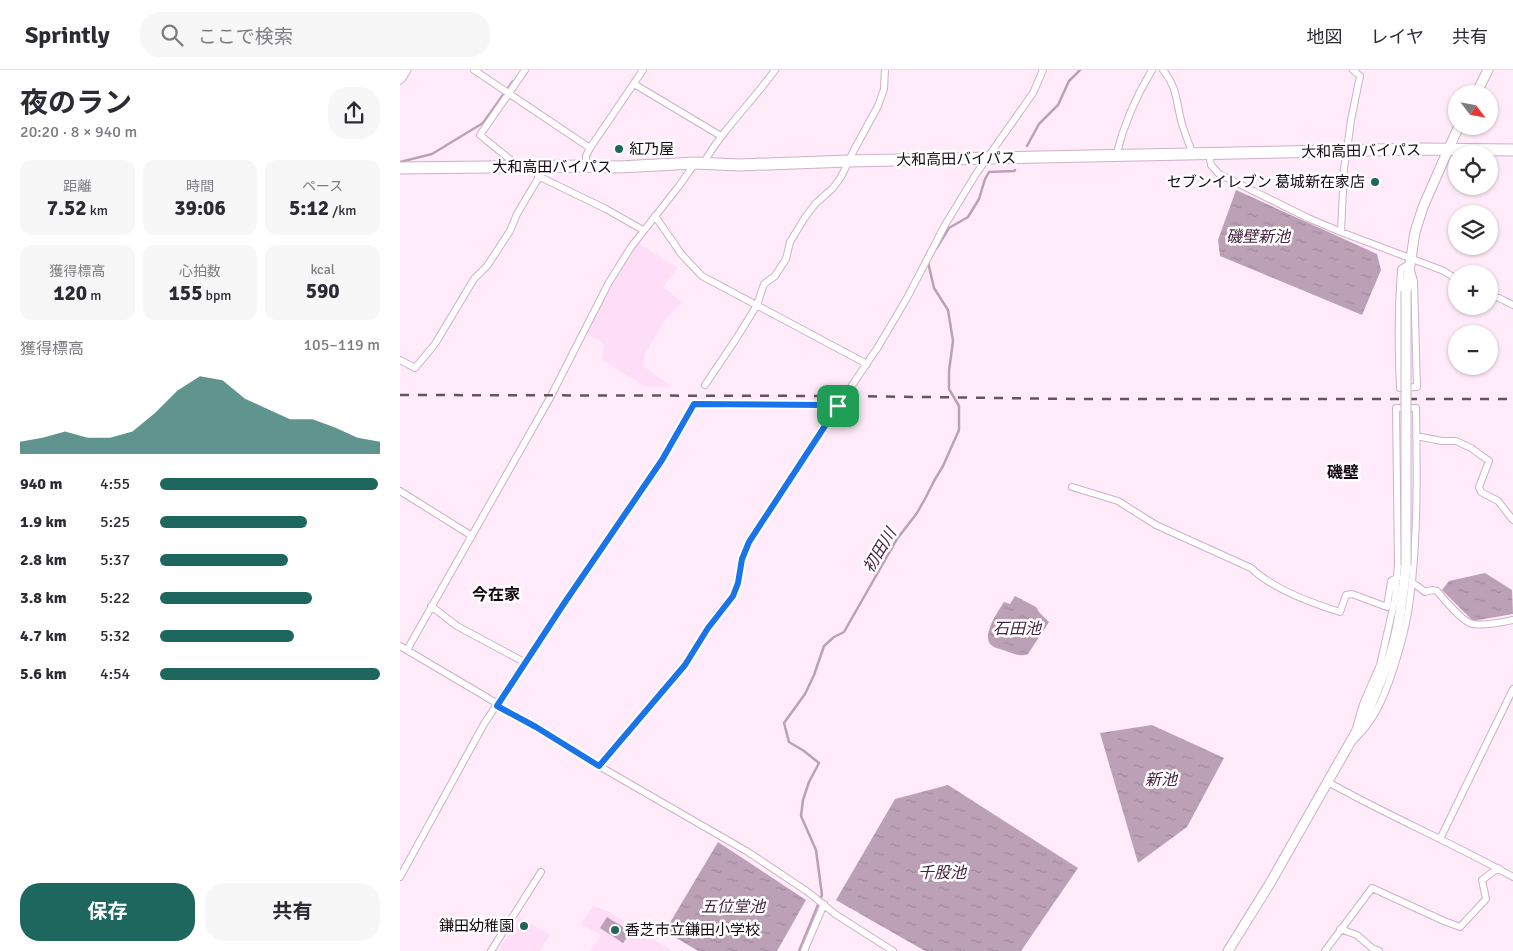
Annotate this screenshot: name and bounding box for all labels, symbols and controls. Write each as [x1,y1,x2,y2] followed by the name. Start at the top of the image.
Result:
[140,12,490,57] search box
[25,20,110,50] text: Sprintly
[158,21,186,49] icon: search
[198,25,293,49] text: ここで検索
[1307,26,1343,48] text: 地図
[1371,26,1424,48] text: レイヤ
[1452,26,1488,48] text: 共有
[1448,85,1498,135] north arrow
[1448,85,1498,375] map controls
[20,86,132,120] text: 夜のラン
[328,87,380,139] button: share
[20,122,137,142] text: 20:20 · 8 × 940 m
[629,140,674,158] place label: 紅乃屋
[1301,141,1421,161] street label: 大和高田バイパス
[613,143,625,155] marker: 紅乃屋
[1448,145,1498,195] button: locate
[896,149,1016,169] street label: 大和高田バイパス
[492,158,612,176] street label: 大和高田バイパス
[1167,173,1365,191] place label: セブンイレブン 葛城新在家店
[1369,176,1381,188] marker: セブンイレブン 葛城新在家店
[63,178,91,195] text: 距離
[186,178,214,195] text: 時間
[302,178,343,195] text: ペース
[47,195,87,221] text: 7.52
[174,195,226,221] text: 39:06
[289,195,329,221] text: 5:12
[87,202,108,219] text: km
[329,202,356,219] text: /km
[1448,205,1498,255] button: layers
[1226,227,1292,247] water label: 磯壁新池
[310,261,335,278] text: kcal
[49,263,105,280] text: 獲得標高
[179,263,221,280] text: 心拍数
[1448,265,1498,315] button: +
[306,278,340,304] text: 590
[53,280,87,306] text: 120
[168,280,202,306] text: 155
[87,287,101,304] text: m
[202,287,232,304] text: bpm
[1448,325,1498,375] button: −
[303,335,380,355] text: 105–119 m
[20,339,84,359] text: 獲得標高
[817,385,859,427] pin
[824,392,852,420] icon: arrive
[1327,463,1359,483] district label: 磯壁
[20,474,62,494] text: 940 m
[100,474,130,494] text: 4:55
[20,512,67,532] text: 1.9 km
[100,512,130,532] text: 5:25
[859,523,902,576] water label: 初田川
[20,550,67,570] text: 2.8 km
[100,550,130,570] text: 5:37
[472,585,520,605] district label: 今在家
[20,588,67,608] text: 3.8 km
[100,588,130,608] text: 5:22
[993,619,1043,639] water label: 石田池
[20,626,67,646] text: 4.7 km
[100,626,130,646] text: 5:32
[20,664,67,684] text: 5.6 km
[100,664,130,684] text: 4:54
[1145,770,1179,790] water label: 新池
[918,863,968,883] water label: 千股池
[20,883,195,941] button: 保存
[205,883,380,941] button: 共有
[701,897,767,917] water label: 五位堂池
[439,917,514,935] place label: 鎌田幼稚園
[518,920,530,932] marker: 鎌田幼稚園
[625,921,760,939] place label: 香芝市立鎌田小学校
[609,924,621,936] marker: 香芝市立鎌田小学校

